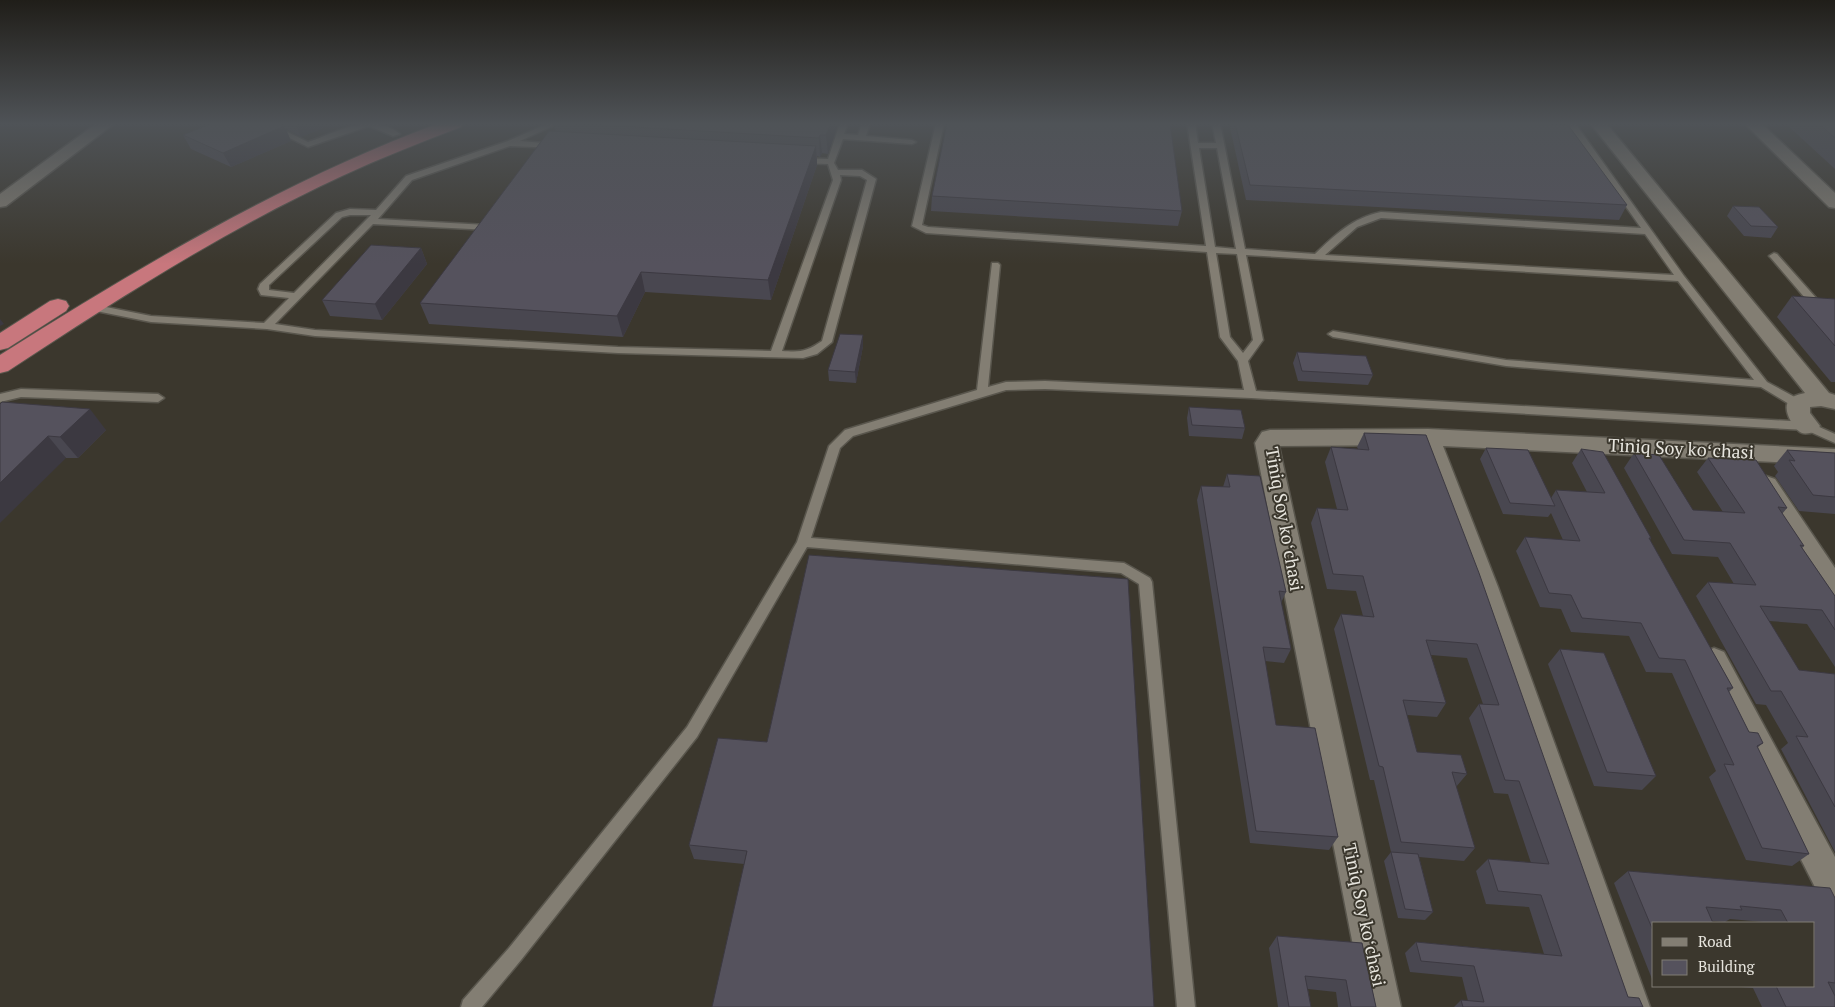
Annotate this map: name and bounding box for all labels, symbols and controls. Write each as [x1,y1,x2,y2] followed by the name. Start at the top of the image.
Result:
[1608,432,1755,464] street label: Tiniq Soy koʻchasi
[1260,445,1309,593] street label: Tiniq Soy koʻchasi
[1338,841,1392,989] street label: Tiniq Soy koʻchasi
[1652,922,1815,987] legend
[1698,931,1731,951] text: Road
[1698,956,1756,976] text: Building

